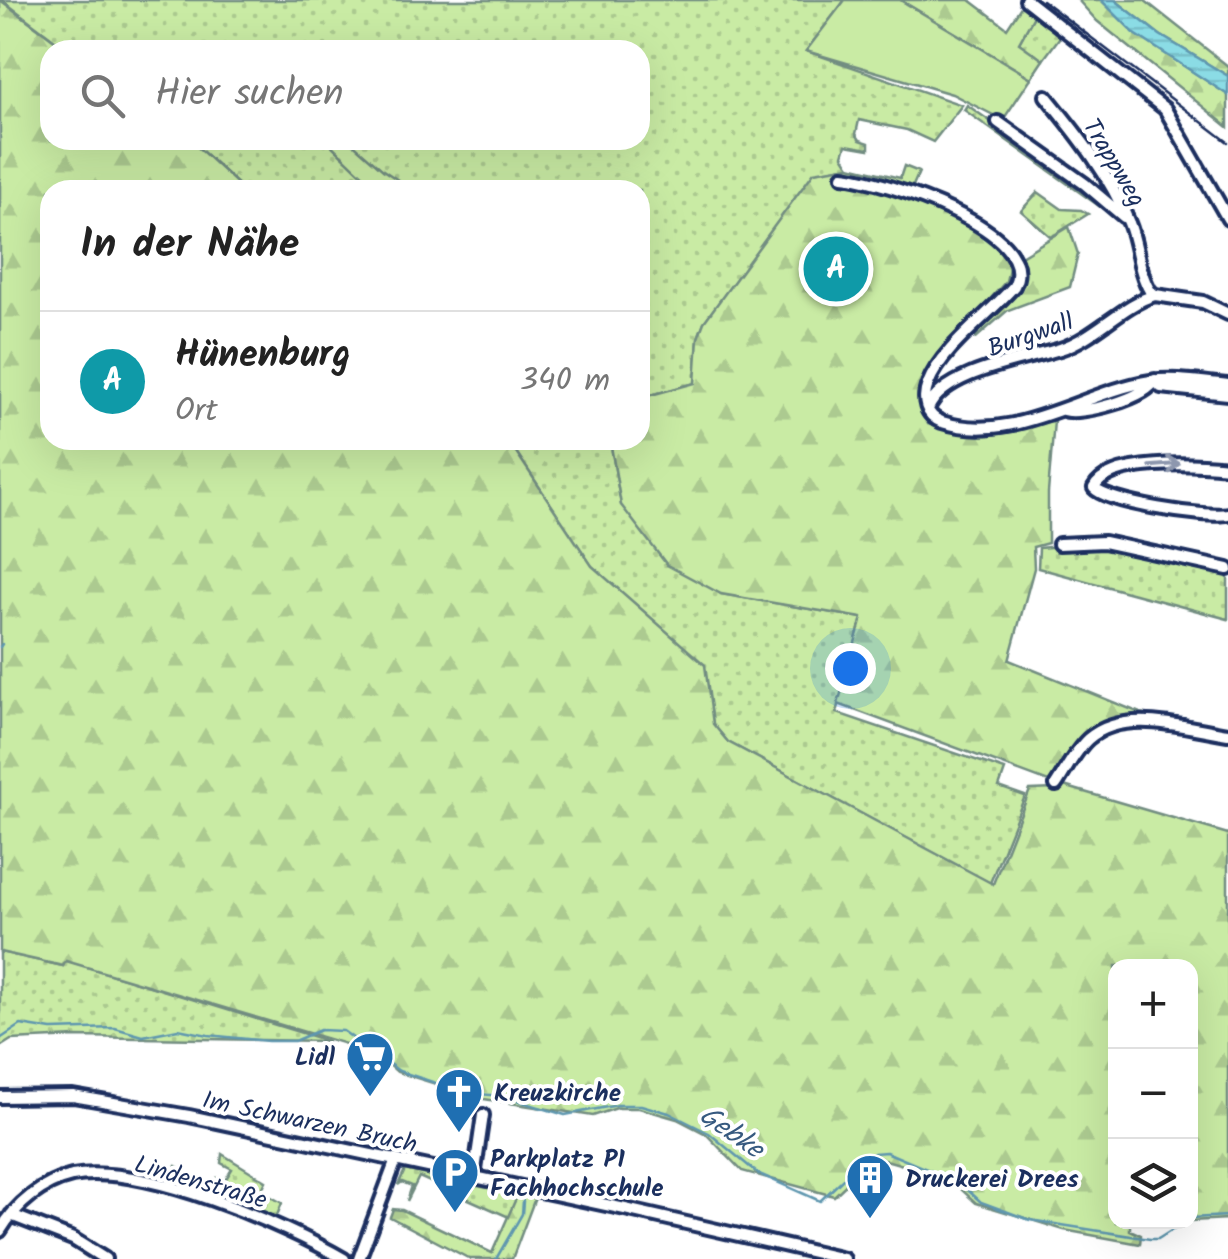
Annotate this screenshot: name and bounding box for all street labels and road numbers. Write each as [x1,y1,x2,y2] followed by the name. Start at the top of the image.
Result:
[1071,111,1155,215] street label: Trappweg
[982,303,1079,369] street label: Burgwall
[198,1081,421,1165] street label: Im Schwarzen Bruch
[129,1145,271,1221] street label: Lindenstraße

